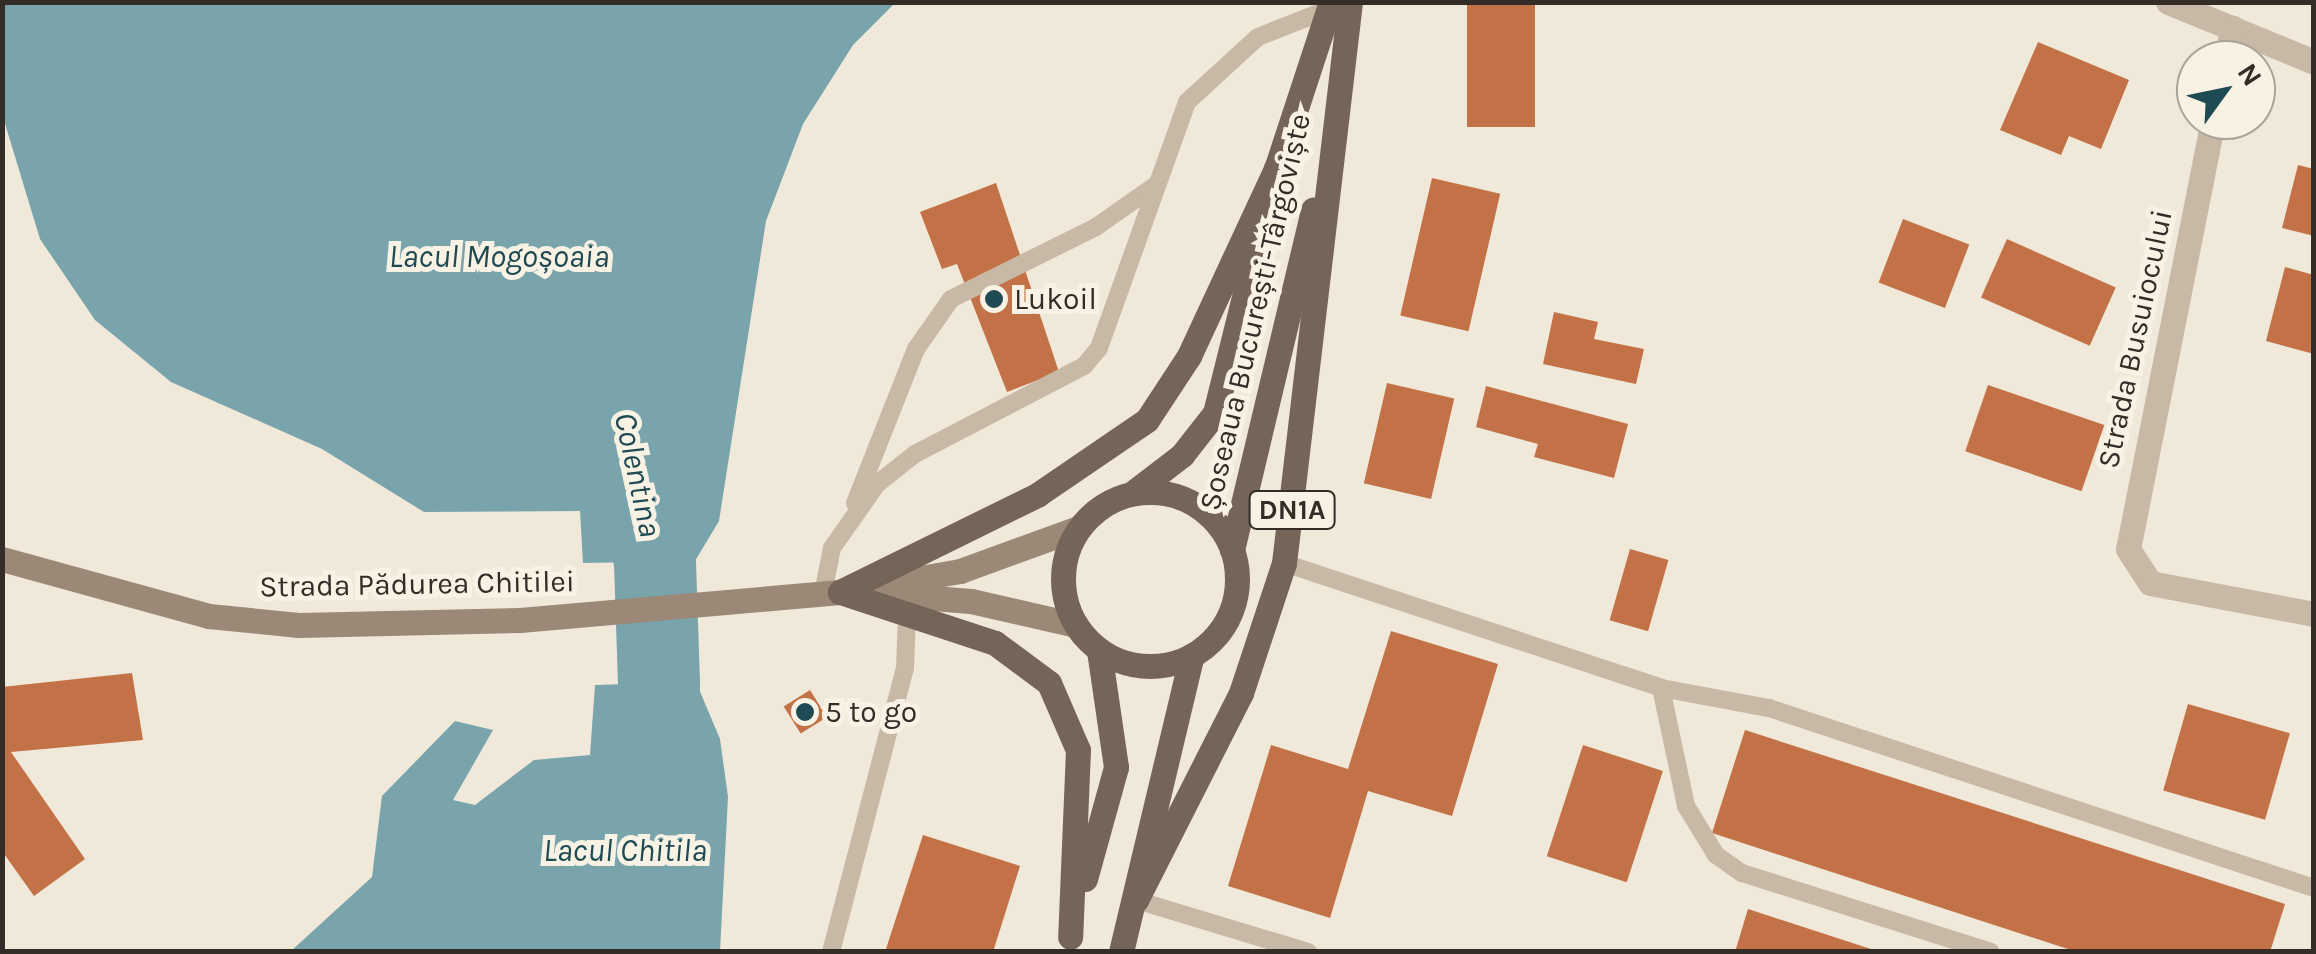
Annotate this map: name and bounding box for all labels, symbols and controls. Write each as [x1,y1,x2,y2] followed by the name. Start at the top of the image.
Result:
[2176,40,2276,140] north arrow
[2231,57,2269,92] text: N
[1192,110,1318,514] street label: Șoseaua București-Târgoviște
[2090,206,2180,472] street label: Strada Busuiocului
[389,238,609,276] water label: Lacul Mogoșoaia
[1014,281,1097,317] place label: Lukoil
[983,288,1005,310] marker: Lukoil
[605,409,669,541] water label: Colentina
[1247,487,1337,533] road number: DN1A
[259,563,575,605] street label: Strada Pădurea Chitilei
[825,694,917,730] place label: 5 to go
[794,701,816,723] marker: 5 to go
[543,832,707,870] water label: Lacul Chitila

